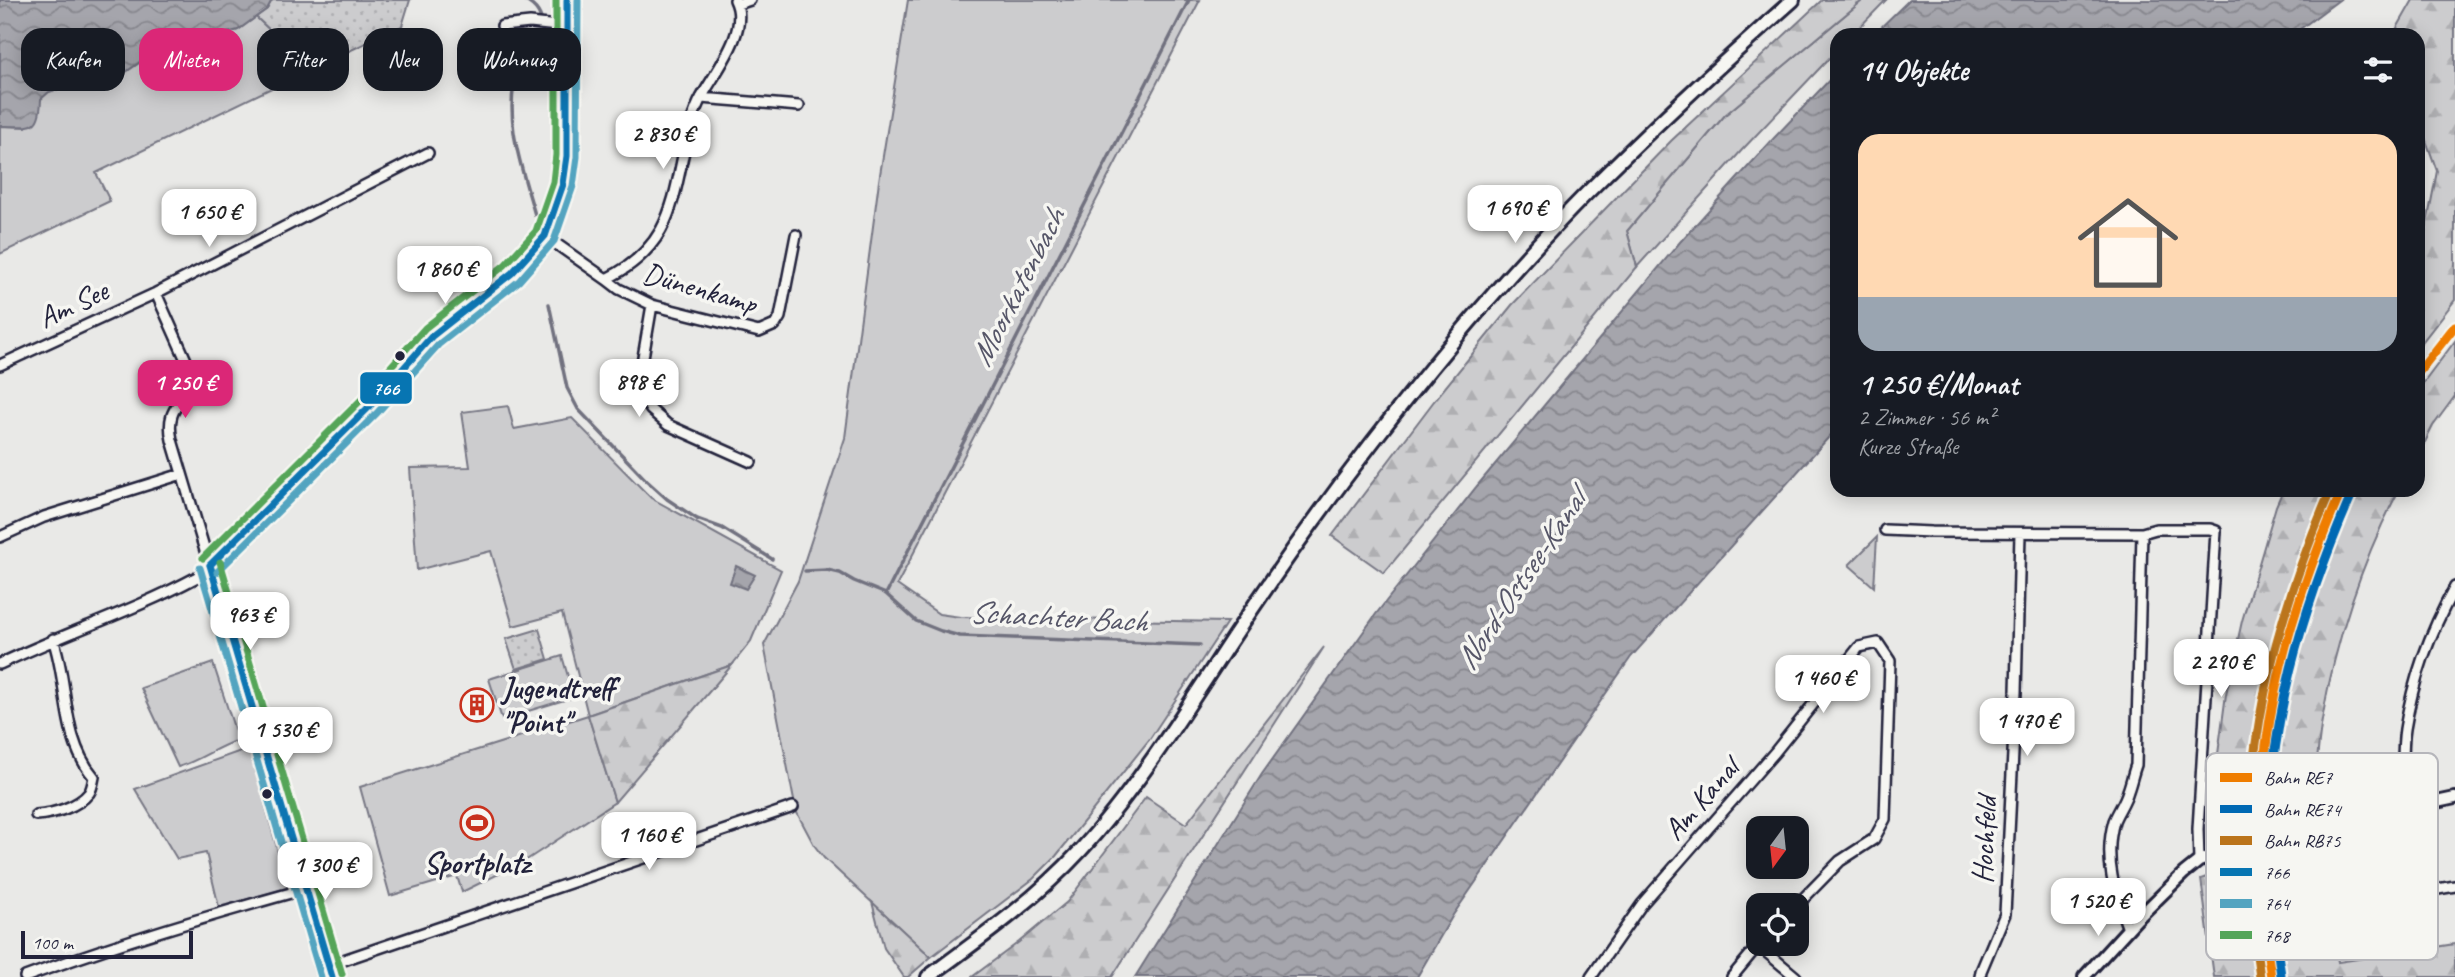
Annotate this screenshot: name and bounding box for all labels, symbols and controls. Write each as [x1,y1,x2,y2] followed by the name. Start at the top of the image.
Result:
[21,28,125,91] chip: Kaufen
[139,28,243,91] chip: Mieten
[257,28,349,91] chip: Filter
[363,28,443,91] chip: Neu
[457,28,581,91] chip: Wohnung
[1858,51,1968,89] text: 14 Objekte
[2359,51,2397,89] icon: filters
[598,111,728,171] pin: 2 830 €
[632,119,694,148] text: 2 830 €
[2065,180,2191,306] icon: home
[1450,186,1580,245] pin: 1 690 €
[144,190,274,249] pin: 1 650 €
[1483,193,1547,222] text: 1 690 €
[178,197,241,226] text: 1 650 €
[960,200,1075,373] water label: Moorkatenbach
[380,246,510,306] pin: 1 860 €
[413,254,477,283] text: 1 860 €
[639,254,763,323] street label: Dünenkamp
[32,270,116,337] street label: Am See
[393,349,407,363] unlabelled marker
[120,360,250,420] pin: 1 250 €
[590,360,688,419] pin: 898 €
[1858,365,2018,403] text: 1 250 €/Monat
[616,367,662,396] text: 898 €
[154,368,216,397] text: 1 250 €
[359,371,413,405] line badge: 766
[373,377,401,401] text: 766
[1858,403,1995,432] text: 2 Zimmer · 56 m²
[1858,432,1958,461] text: Kurze Straße
[1446,475,1601,677] water label: Nord-Ostsee-Kanal
[968,591,1150,642] water label: Schachter Bach
[201,592,299,652] pin: 963 €
[226,600,274,629] text: 963 €
[2156,640,2286,699] pin: 2 290 €
[2190,647,2252,676] text: 2 290 €
[1758,656,1888,715] pin: 1 460 €
[1791,663,1855,692] text: 1 460 €
[500,669,621,741] place label: Jugendtreff "Point"
[458,686,496,724] building icon: Jugendtreff "Point"
[1962,698,2092,758] pin: 1 470 €
[1996,706,2058,735] text: 1 470 €
[220,708,350,767] pin: 1 530 €
[254,715,316,744] text: 1 530 €
[1655,746,1750,848] street label: Am Kanal
[2206,753,2438,960] legend
[2264,766,2334,790] text: Bahn RE7
[260,787,274,801] unlabelled marker
[1963,791,2005,884] street label: Hochfeld
[2264,798,2343,822] text: Bahn RE74
[458,804,496,842] sports icon: Sportplatz
[584,812,714,872] pin: 1 160 €
[1746,816,1810,878] north arrow
[1746,816,1809,956] map controls
[617,820,681,849] text: 1 160 €
[2264,829,2342,853] text: Bahn RB75
[260,842,390,902] pin: 1 300 €
[424,844,534,882] place label: Sportplatz
[294,850,356,879] text: 1 300 €
[2264,861,2291,885] text: 766
[2033,878,2163,938] pin: 1 520 €
[2067,886,2129,915] text: 1 520 €
[2264,892,2292,916] text: 764
[1746,893,1809,956] button: locate
[2264,924,2292,948] text: 768
[21,928,192,960] scale bar
[32,931,73,955] text: 100 m

